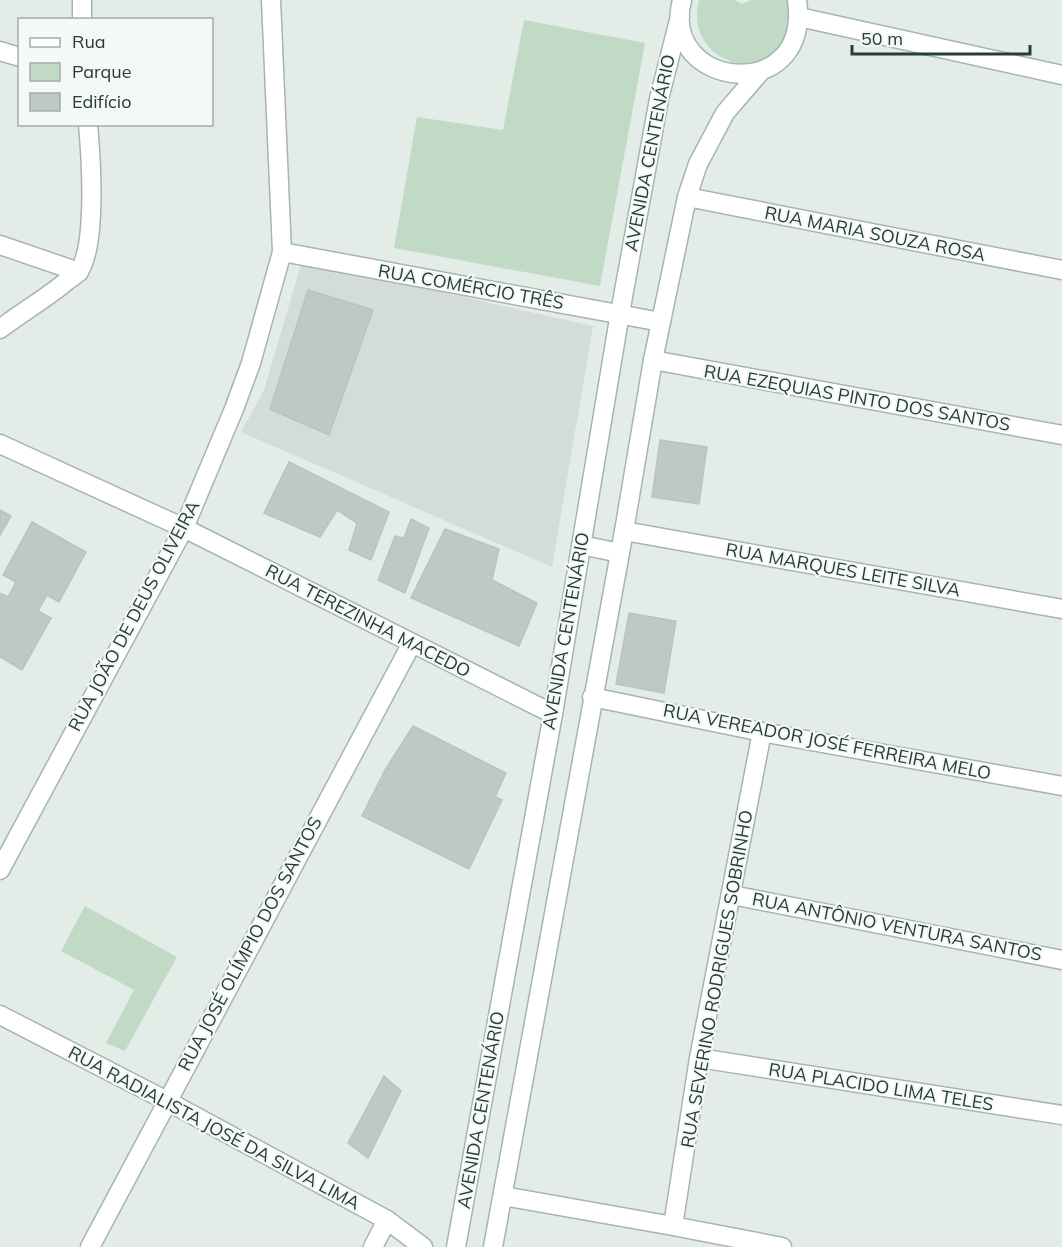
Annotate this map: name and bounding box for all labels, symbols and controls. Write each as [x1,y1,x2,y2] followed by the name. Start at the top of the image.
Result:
[18,18,213,126] legend
[852,18,1030,56] scale bar
[861,27,903,50] text: 50 m
[72,30,106,53] text: Rua
[619,52,680,253] street label: AVENIDA CENTENÁRIO
[72,60,131,83] text: Parque
[72,90,131,113] text: Edifício
[763,201,988,266] street label: RUA MARIA SOUZA ROSA
[376,259,566,314] street label: RUA COMÉRCIO TRÊS
[702,359,1012,436] street label: RUA EZEQUIAS PINTO DOS SANTOS
[63,496,204,735] street label: RUA JOÃO DE DEUS OLIVEIRA
[537,530,594,731] street label: AVENIDA CENTENÁRIO
[724,538,962,601] street label: RUA MARQUES LEITE SILVA
[262,559,475,682] street label: RUA TEREZINHA MACEDO
[661,698,993,785] street label: RUA VEREADOR JOSÉ FERREIRA MELO
[675,808,758,1150] street label: RUA SEVERINO RODRIGUES SOBRINHO
[173,813,327,1075] street label: RUA JOSÉ OLÍMPIO DOS SANTOS
[750,887,1044,966] street label: RUA ANTÔNIO VENTURA SANTOS
[452,1009,509,1210] street label: AVENIDA CENTENÁRIO
[64,1041,364,1215] street label: RUA RADIALISTA JOSÉ DA SILVA LIMA
[767,1057,995,1116] street label: RUA PLACIDO LIMA TELES

